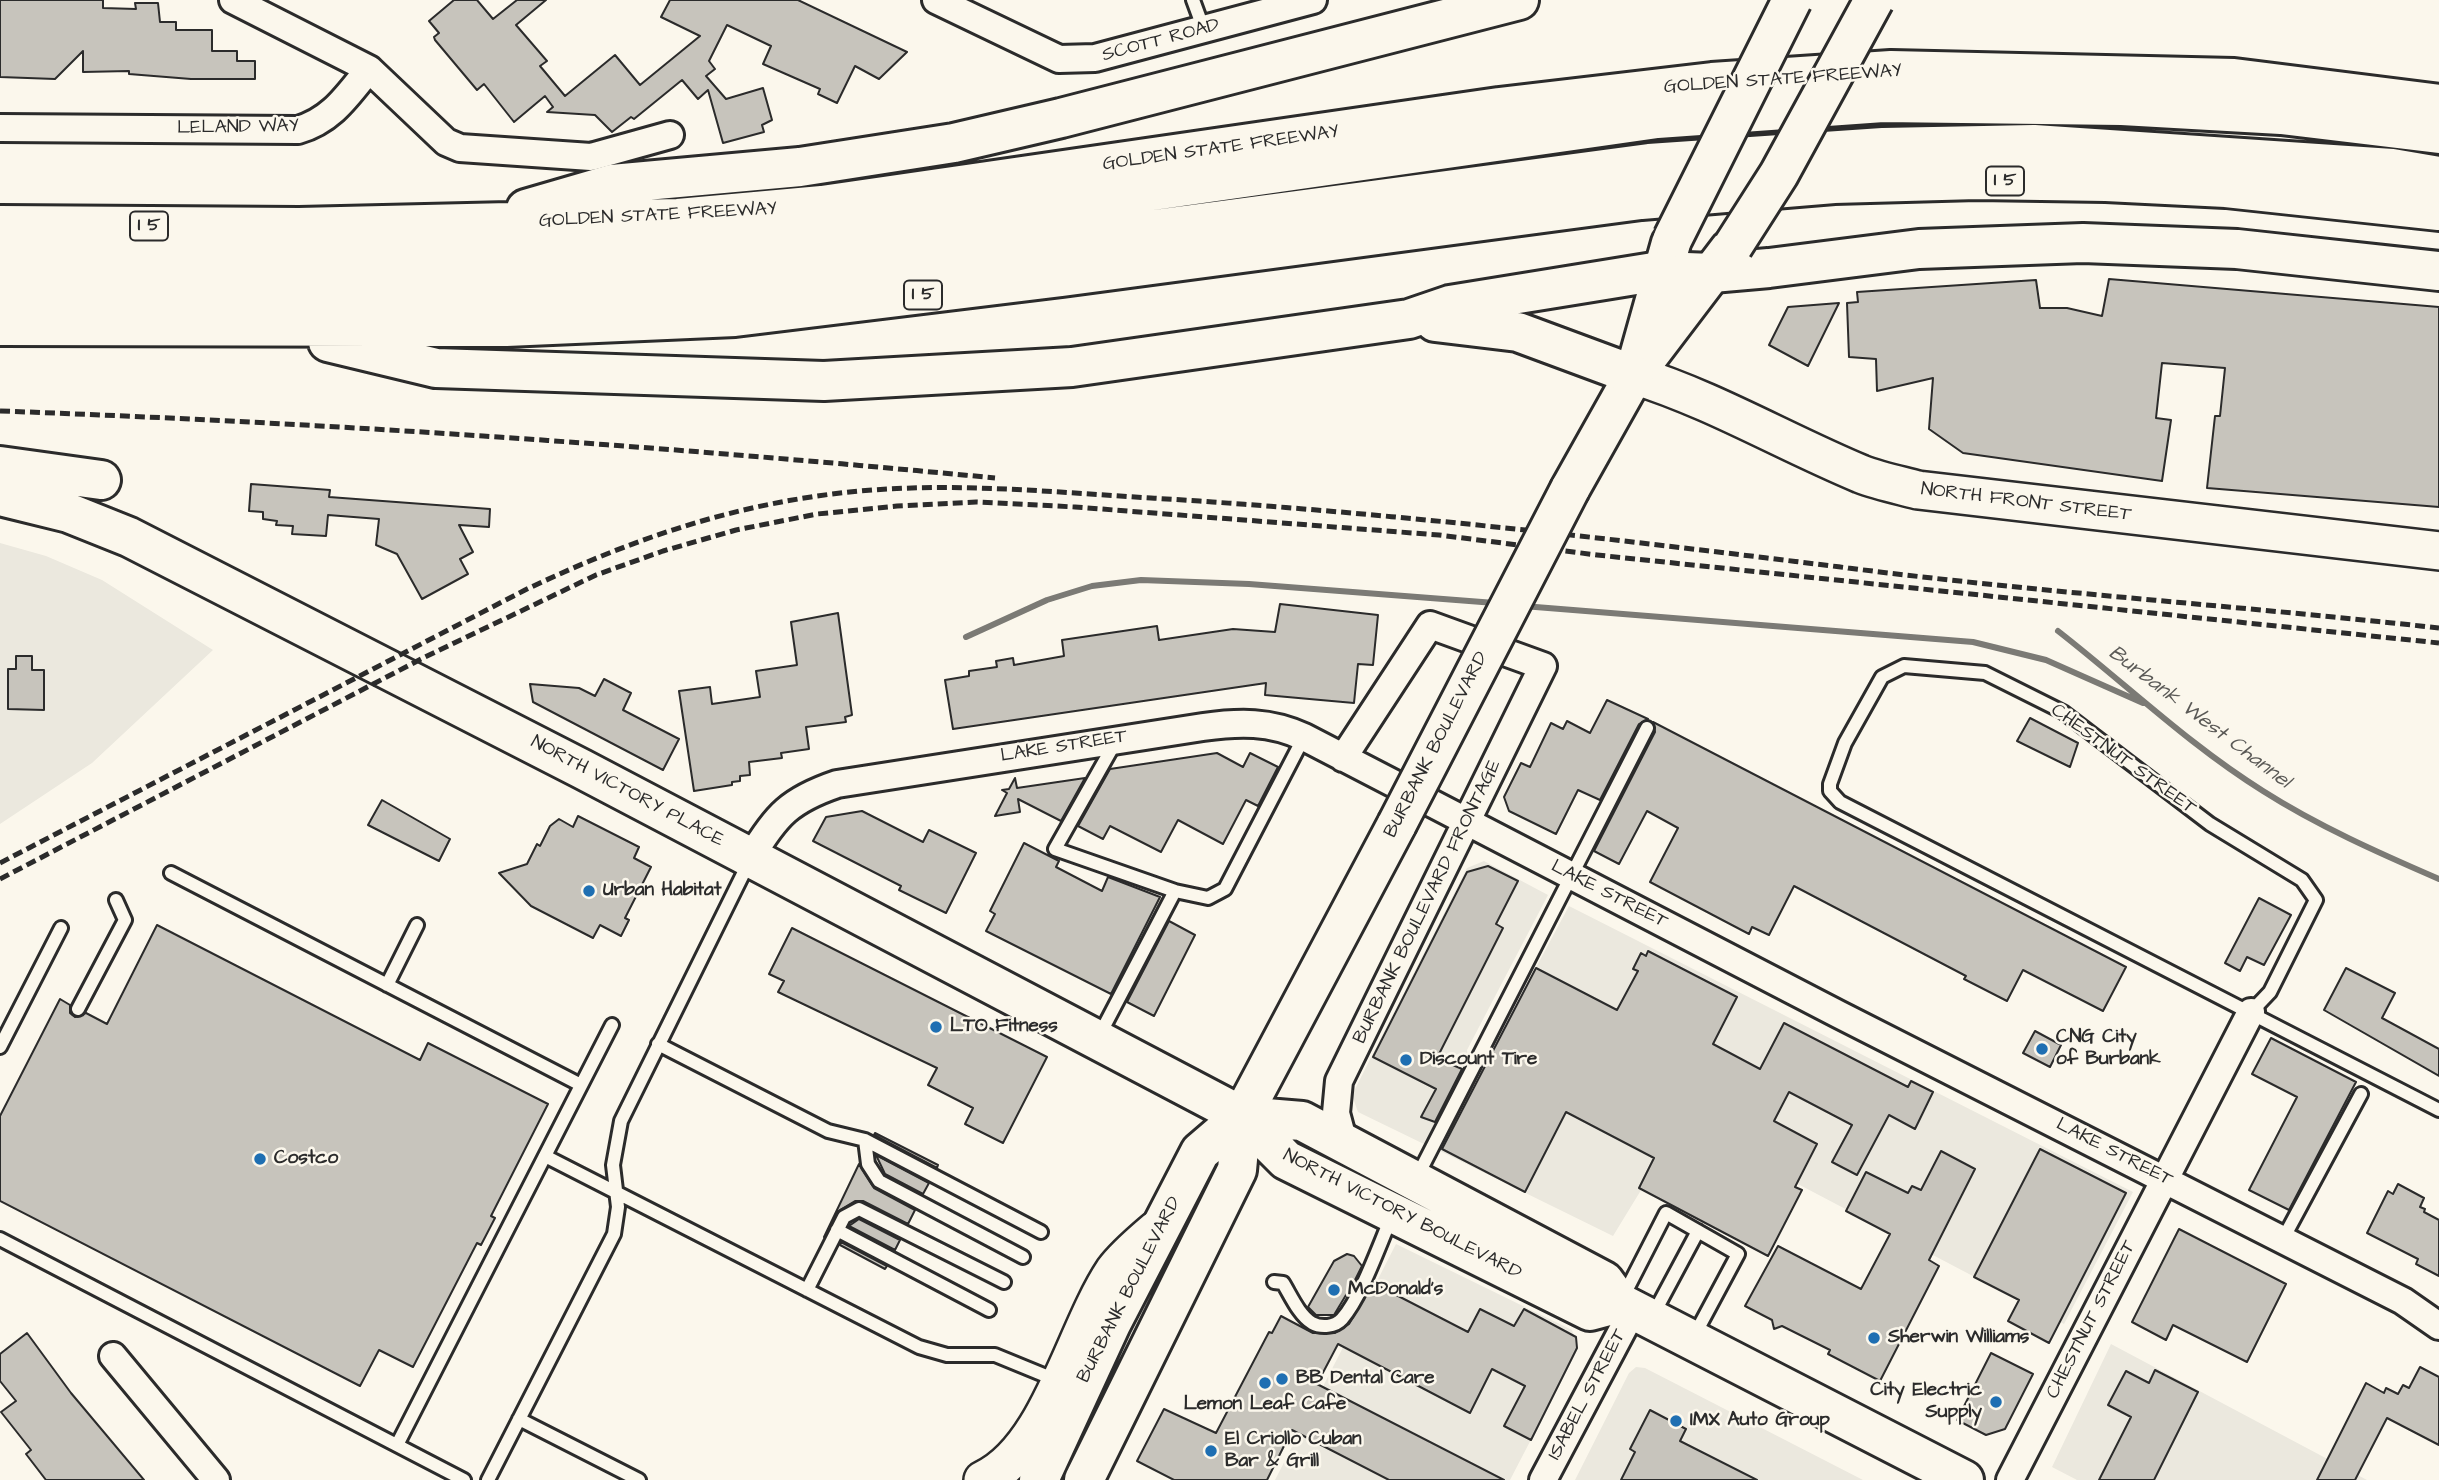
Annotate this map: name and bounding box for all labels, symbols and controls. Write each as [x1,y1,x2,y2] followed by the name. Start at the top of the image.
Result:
[1100,14,1222,68] street label: SCOTT ROAD
[1663,60,1903,100] street label: GOLDEN STATE FREEWAY
[177,116,299,140] street label: LELAND WAY
[1101,121,1341,177] street label: GOLDEN STATE FREEWAY
[1986,166,2024,196] road number: I 5
[538,198,778,234] street label: GOLDEN STATE FREEWAY
[130,211,168,240] road number: I 5
[904,281,942,310] road number: I 5
[1919,479,2133,527] street label: NORTH FRONT STREET
[2103,641,2295,795] water label: Burbank West Channel
[1380,648,1494,842] street label: BURBANK BOULEVARD
[2046,700,2200,820] street label: CHESTNUT STREET
[999,726,1129,768] street label: LAKE STREET
[527,731,727,853] street label: NORTH VICTORY PLACE
[1349,756,1507,1048] street label: BURBANK BOULEVARD FRONTAGE
[1547,856,1671,934] street label: LAKE STREET
[603,880,721,902] place label: Urban Habitat
[581,883,597,899] marker: Urban Habitat
[950,1016,1058,1038] place label: LTO Fitness
[928,1019,944,1035] marker: LTO Fitness
[2056,1027,2161,1071] place label: CNG City of Burbank
[2034,1041,2050,1057] marker: CNG City of Burbank
[1420,1049,1537,1071] place label: Discount Tire
[1398,1052,1414,1068] marker: Discount Tire
[2052,1114,2176,1192] street label: LAKE STREET
[1279,1145,1525,1285] street label: NORTH VICTORY BOULEVARD
[274,1148,338,1170] place label: Costco
[252,1151,268,1167] marker: Costco
[1073,1193,1187,1387] street label: BURBANK BOULEVARD
[2042,1237,2142,1403] street label: CHESTNUT STREET
[1348,1279,1443,1301] place label: McDonald's
[1326,1282,1342,1298] marker: McDonald's
[1544,1326,1632,1464] street label: ISABEL STREET
[1888,1327,2029,1349] place label: Sherwin Williams
[1866,1330,1882,1346] marker: Sherwin Williams
[1296,1368,1435,1390] place label: BB Dental Care
[1274,1371,1290,1387] marker: BB Dental Care
[1257,1375,1273,1391] marker: Lemon Leaf Cafe
[1870,1380,1982,1424] place label: City Electric Supply
[1184,1394,1346,1416] place label: Lemon Leaf Cafe
[1988,1394,2004,1410] marker: City Electric Supply
[1690,1410,1830,1432] place label: IMX Auto Group
[1668,1413,1684,1429] marker: IMX Auto Group
[1225,1429,1362,1473] place label: El Criollo Cuban Bar & Grill
[1203,1443,1219,1459] marker: El Criollo Cuban Bar & Grill

